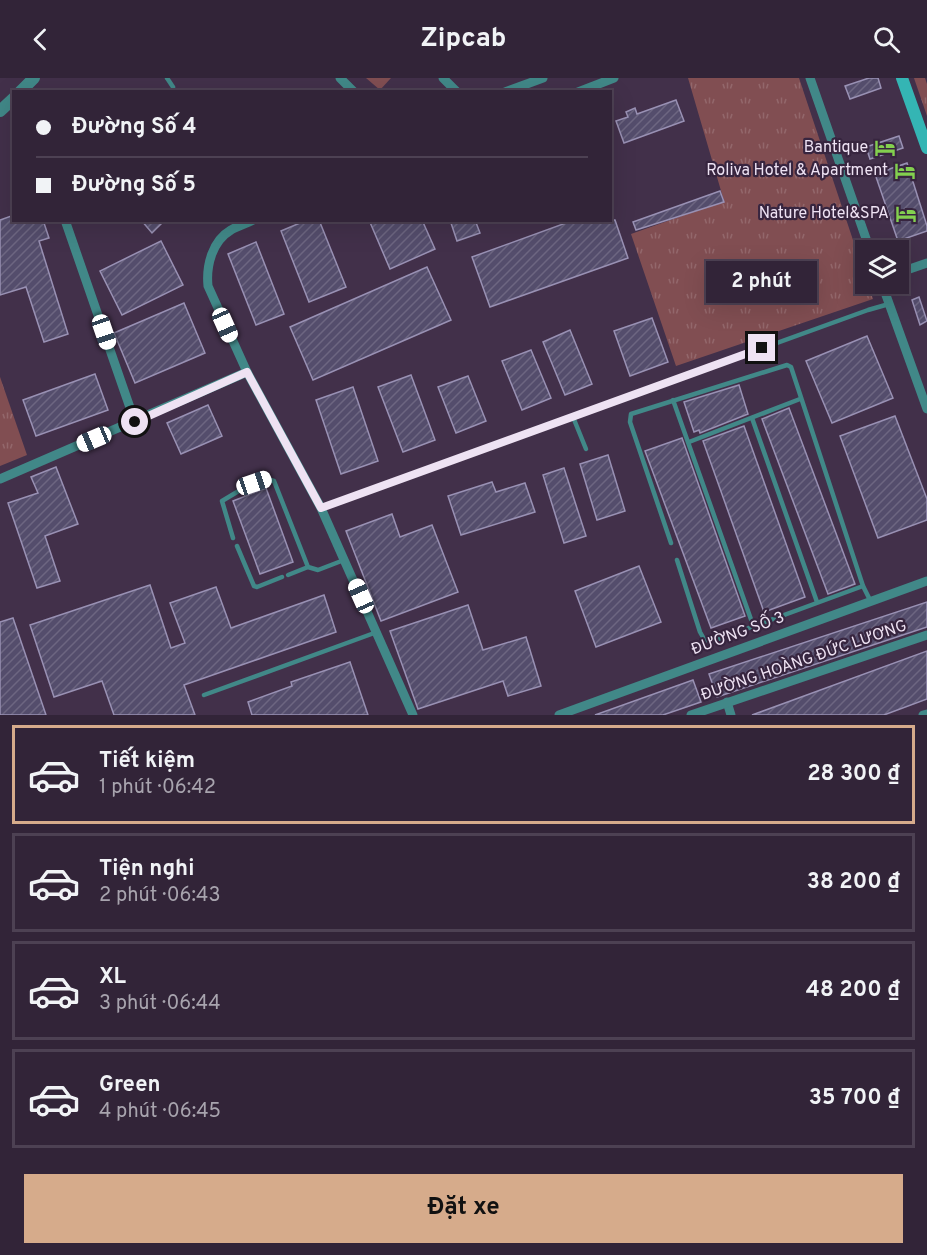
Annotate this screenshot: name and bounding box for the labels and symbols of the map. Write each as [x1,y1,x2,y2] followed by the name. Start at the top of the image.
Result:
[873,136,897,160] hotel icon: Bantique
[804,138,868,158] place label: Bantique
[893,159,917,183] hotel icon: Roliva Hotel & Apartment
[706,161,888,181] place label: Roliva Hotel & Apartment
[894,202,918,226] hotel icon: Nature Hotel&SPA
[759,204,889,224] place label: Nature Hotel&SPA
[706,261,818,303] callout: 2 phút
[209,305,241,345] car
[90,312,118,352] car
[748,334,775,361] route end
[121,408,148,435] route start
[74,424,114,454] car
[234,469,274,497] car
[345,576,377,616] car
[687,603,787,660] street label: ĐƯỜNG SỐ 3
[698,614,910,706] street label: ĐƯỜNG HOÀNG ĐỨC LƯƠNG

